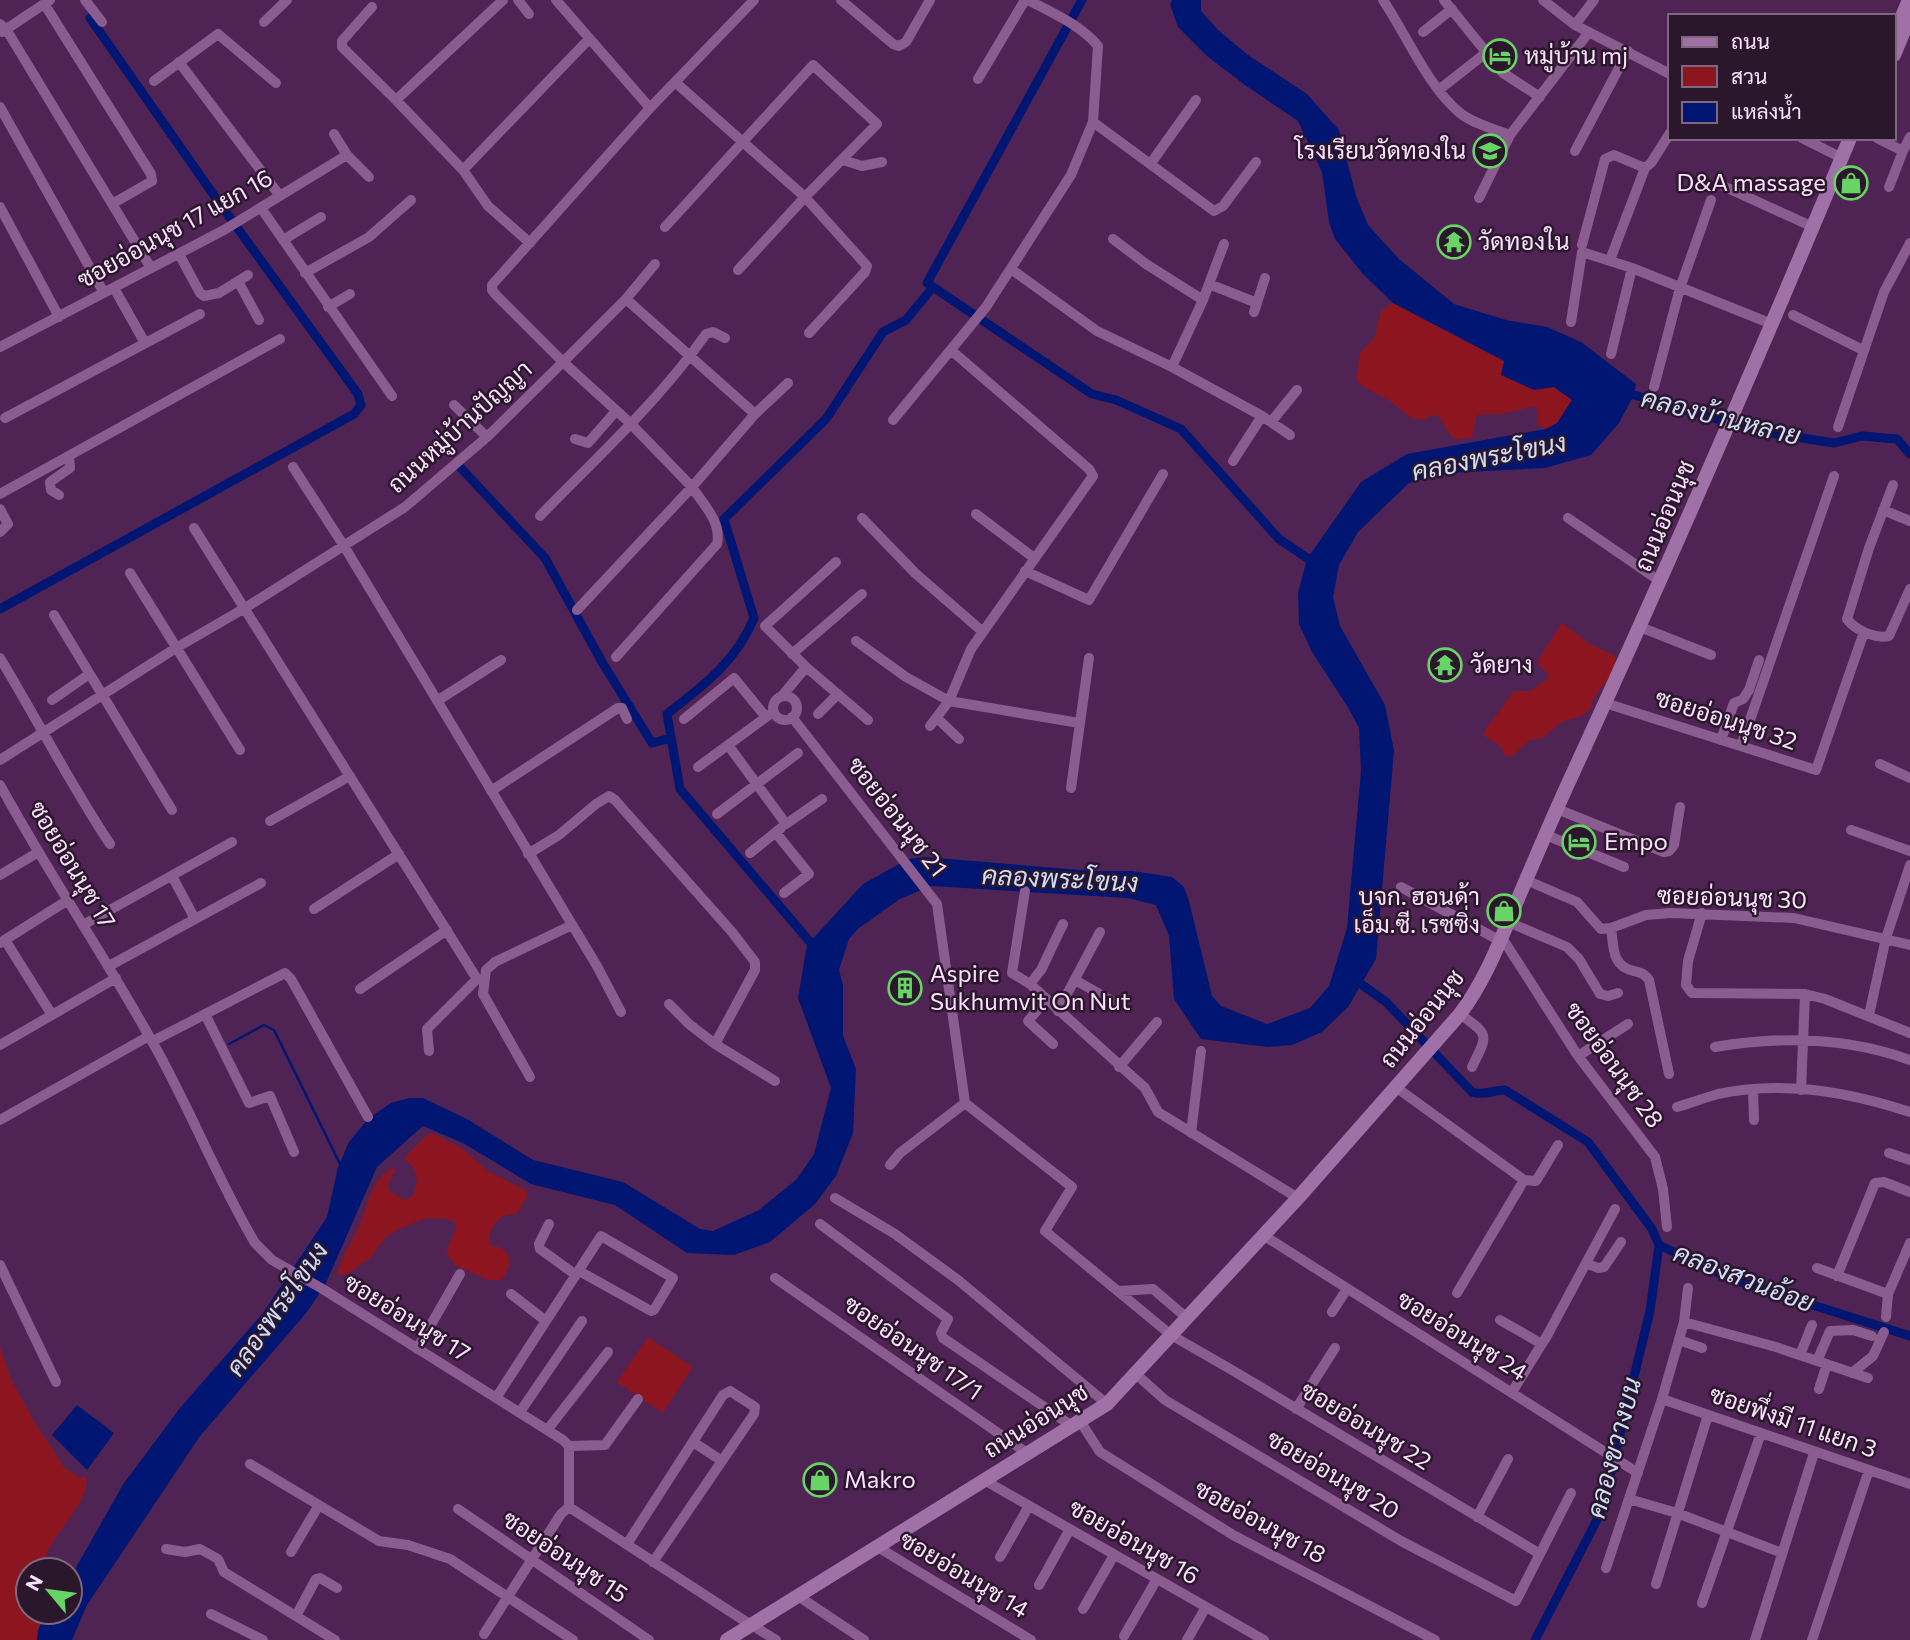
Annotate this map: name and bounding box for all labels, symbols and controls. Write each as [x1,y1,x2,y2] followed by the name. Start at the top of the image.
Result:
[1668,14,1896,140] legend
[1731,28,1770,53] text: ถนน
[1481,37,1519,75] hotel icon: หมู่บ้าน mj
[1524,40,1628,73] place label: หมู่บ้าน mj
[1731,63,1767,88] text: สวน
[1731,94,1802,123] text: แหล่งน้ำ
[1471,132,1509,170] school or university icon: โรงเรียนวัดทองใน
[1293,135,1466,164] place label: โรงเรียนวัดทองใน
[72,162,278,296] street label: ซอยอ่อนนุช 17 แยก 16
[1832,164,1870,202] shop icon: D&A massage
[1677,167,1826,196] place label: D&A massage
[1435,223,1473,261] temple icon: วัดทองใน
[1478,226,1570,255] place label: วัดทองใน
[381,354,540,501] street label: ถนนหมู่บ้านปัญญา
[1639,381,1804,450] water label: คลองบ้านหลาย
[1409,425,1569,486] water label: คลองพระโขนง
[1627,456,1703,576] street label: ถนนอ่อนนุช
[1426,646,1464,684] temple icon: วัดยาง
[1470,649,1533,678] place label: วัดยาง
[1651,682,1801,758] street label: ซอยอ่อนนุช 32
[840,750,954,884] street label: ซอยอ่อนนุช 21
[21,795,123,935] street label: ซอยอ่อนนุช 17
[1560,823,1598,861] hotel icon: Empo
[1604,826,1668,855] place label: Empo
[981,858,1139,897] water label: คลองพระโขนง
[1657,879,1807,917] street label: ซอยอ่อนนุช 30
[1354,881,1480,938] place label: บจก. ฮอนด้า เอ็ม.ซี. เรซซิ่ง
[1485,892,1523,930] shop icon: บจก. ฮอนด้า เอ็ม.ซี. เรซซิ่ง
[930,958,1131,1015] place label: Aspire Sukhumvit On Nut
[1372,963,1472,1075] street label: ถนนอ่อนนุช
[886,969,924,1007] building icon: Aspire Sukhumvit On Nut
[1557,996,1671,1134] street label: ซอยอ่อนนุช 28
[218,1235,333,1381] water label: คลองพระโขนง
[1670,1236,1819,1318] water label: คลองสวนอ้อย
[338,1266,476,1370] street label: ซอยอ่อนนุช 17
[1391,1283,1533,1389] street label: ซอยอ่อนนุช 24
[837,1288,989,1408] street label: ซอยอ่อนนุช 17/1
[1579,1373,1646,1521] water label: คลองขวางบน
[1295,1374,1437,1478] street label: ซอยอ่อนนุช 22
[1706,1374,1883,1463] street label: ซอยพึ่งมี 11 แยก 3
[978,1376,1094,1466] street label: ถนนอ่อนนุช
[1261,1423,1405,1527] street label: ซอยอ่อนนุช 20
[801,1461,839,1499] shop icon: Makro
[844,1464,916,1493] place label: Makro
[1189,1473,1331,1571] street label: ซอยอ่อนนุช 18
[1063,1492,1205,1592] street label: ซอยอ่อนนุช 16
[496,1503,634,1611] street label: ซอยอ่อนนุช 15
[894,1524,1034,1626] street label: ซอยอ่อนนุช 14
[14,1556,84,1626] north arrow
[20,1571,47,1594] text: N

